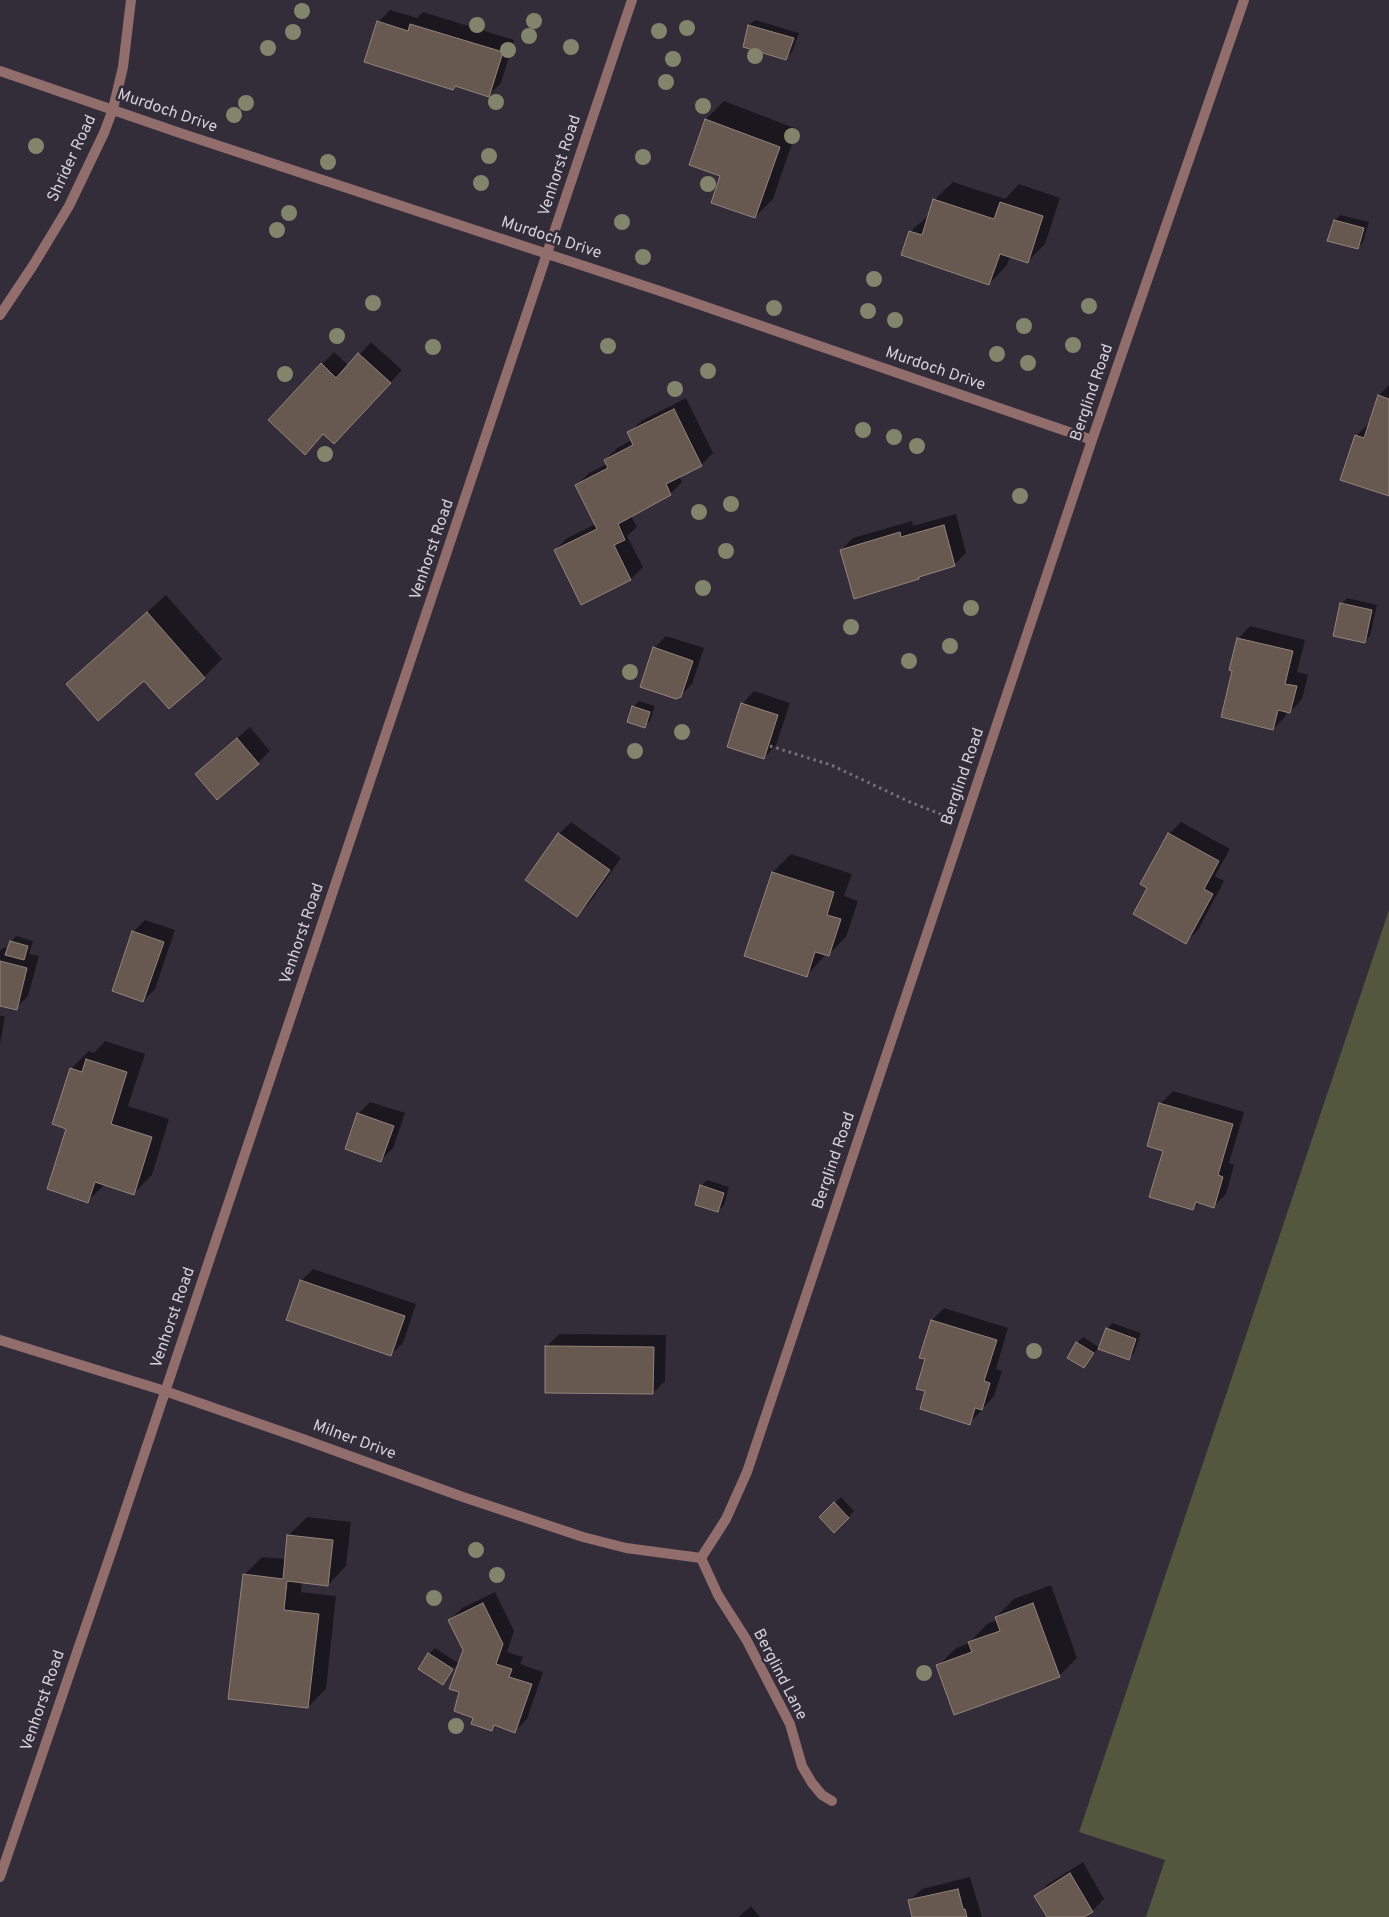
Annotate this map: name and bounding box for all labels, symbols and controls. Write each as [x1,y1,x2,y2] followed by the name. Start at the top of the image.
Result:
[114,86,220,138] street label: Murdoch Drive
[44,112,102,206] street label: Shrider Road
[536,113,586,219] street label: Venhorst Road
[498,214,604,264] street label: Murdoch Drive
[1067,342,1119,444] street label: Berglind Road
[882,344,988,396] street label: Murdoch Drive
[407,497,459,603] street label: Venhorst Road
[938,726,990,828] street label: Berglind Road
[277,881,329,987] street label: Venhorst Road
[809,1110,861,1212] street label: Berglind Road
[148,1265,200,1371] street label: Venhorst Road
[310,1417,398,1465] street label: Milner Drive
[748,1626,810,1724] street label: Berglind Lane
[18,1648,70,1754] street label: Venhorst Road

